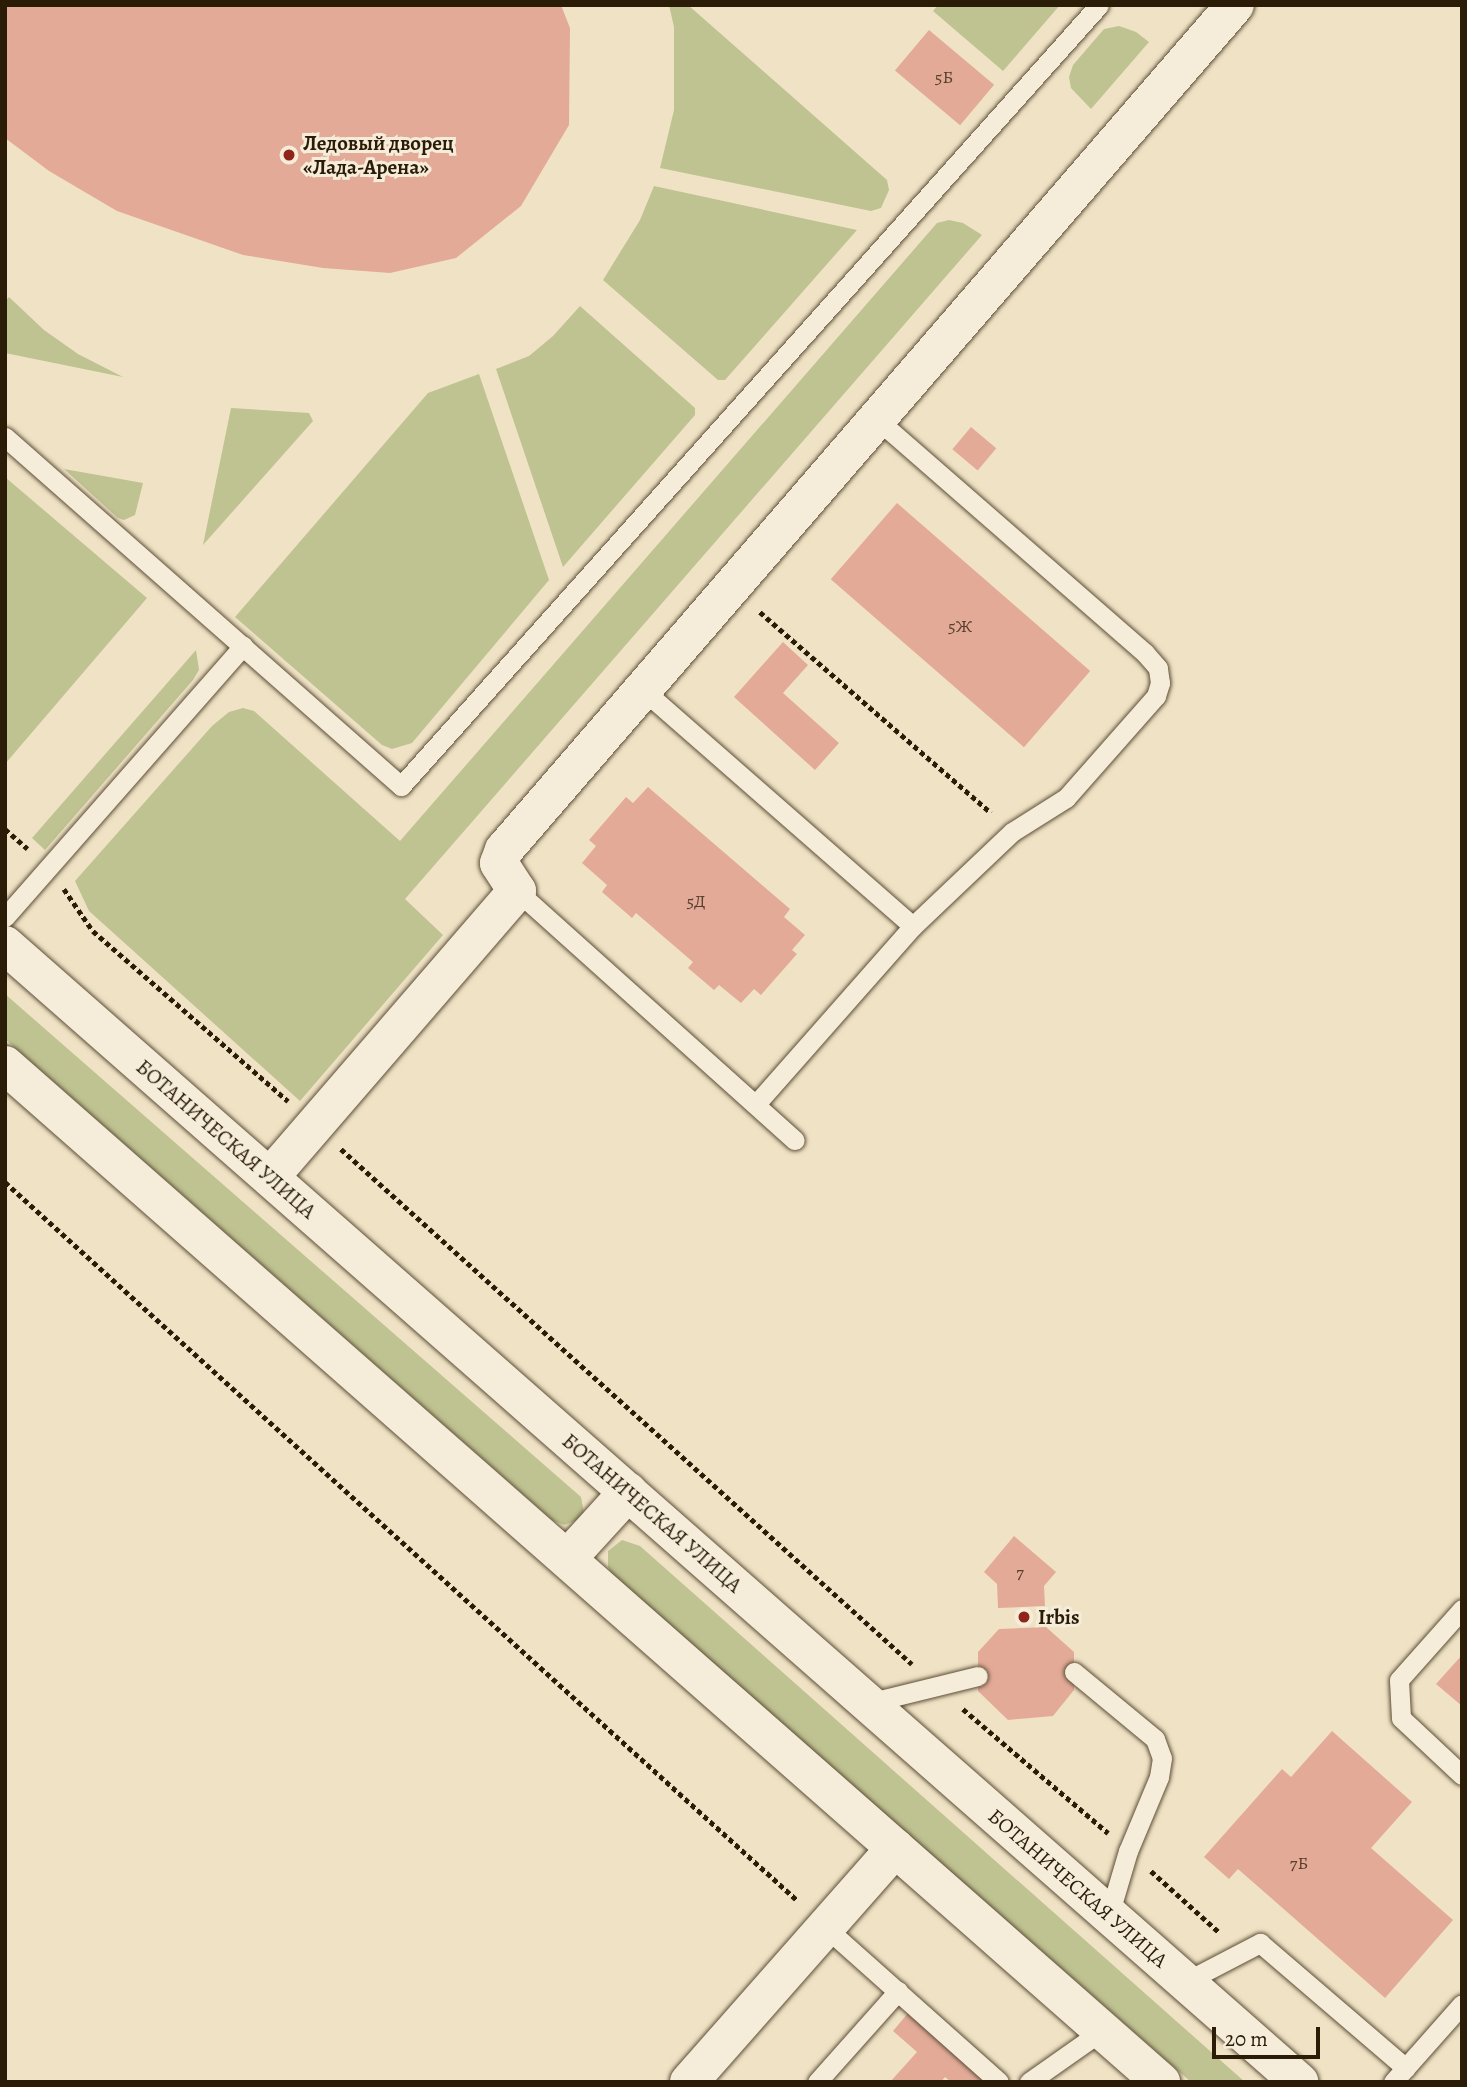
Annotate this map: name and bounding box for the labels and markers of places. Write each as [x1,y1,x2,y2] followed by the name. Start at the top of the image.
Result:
[303,130,454,180] place label: Ледовый дворец «Лада-Арена»
[281,147,297,163] marker: Ледовый дворец «Лада-Арена»
[1038,1604,1079,1630] place label: Irbis
[1016,1609,1032,1625] marker: Irbis

